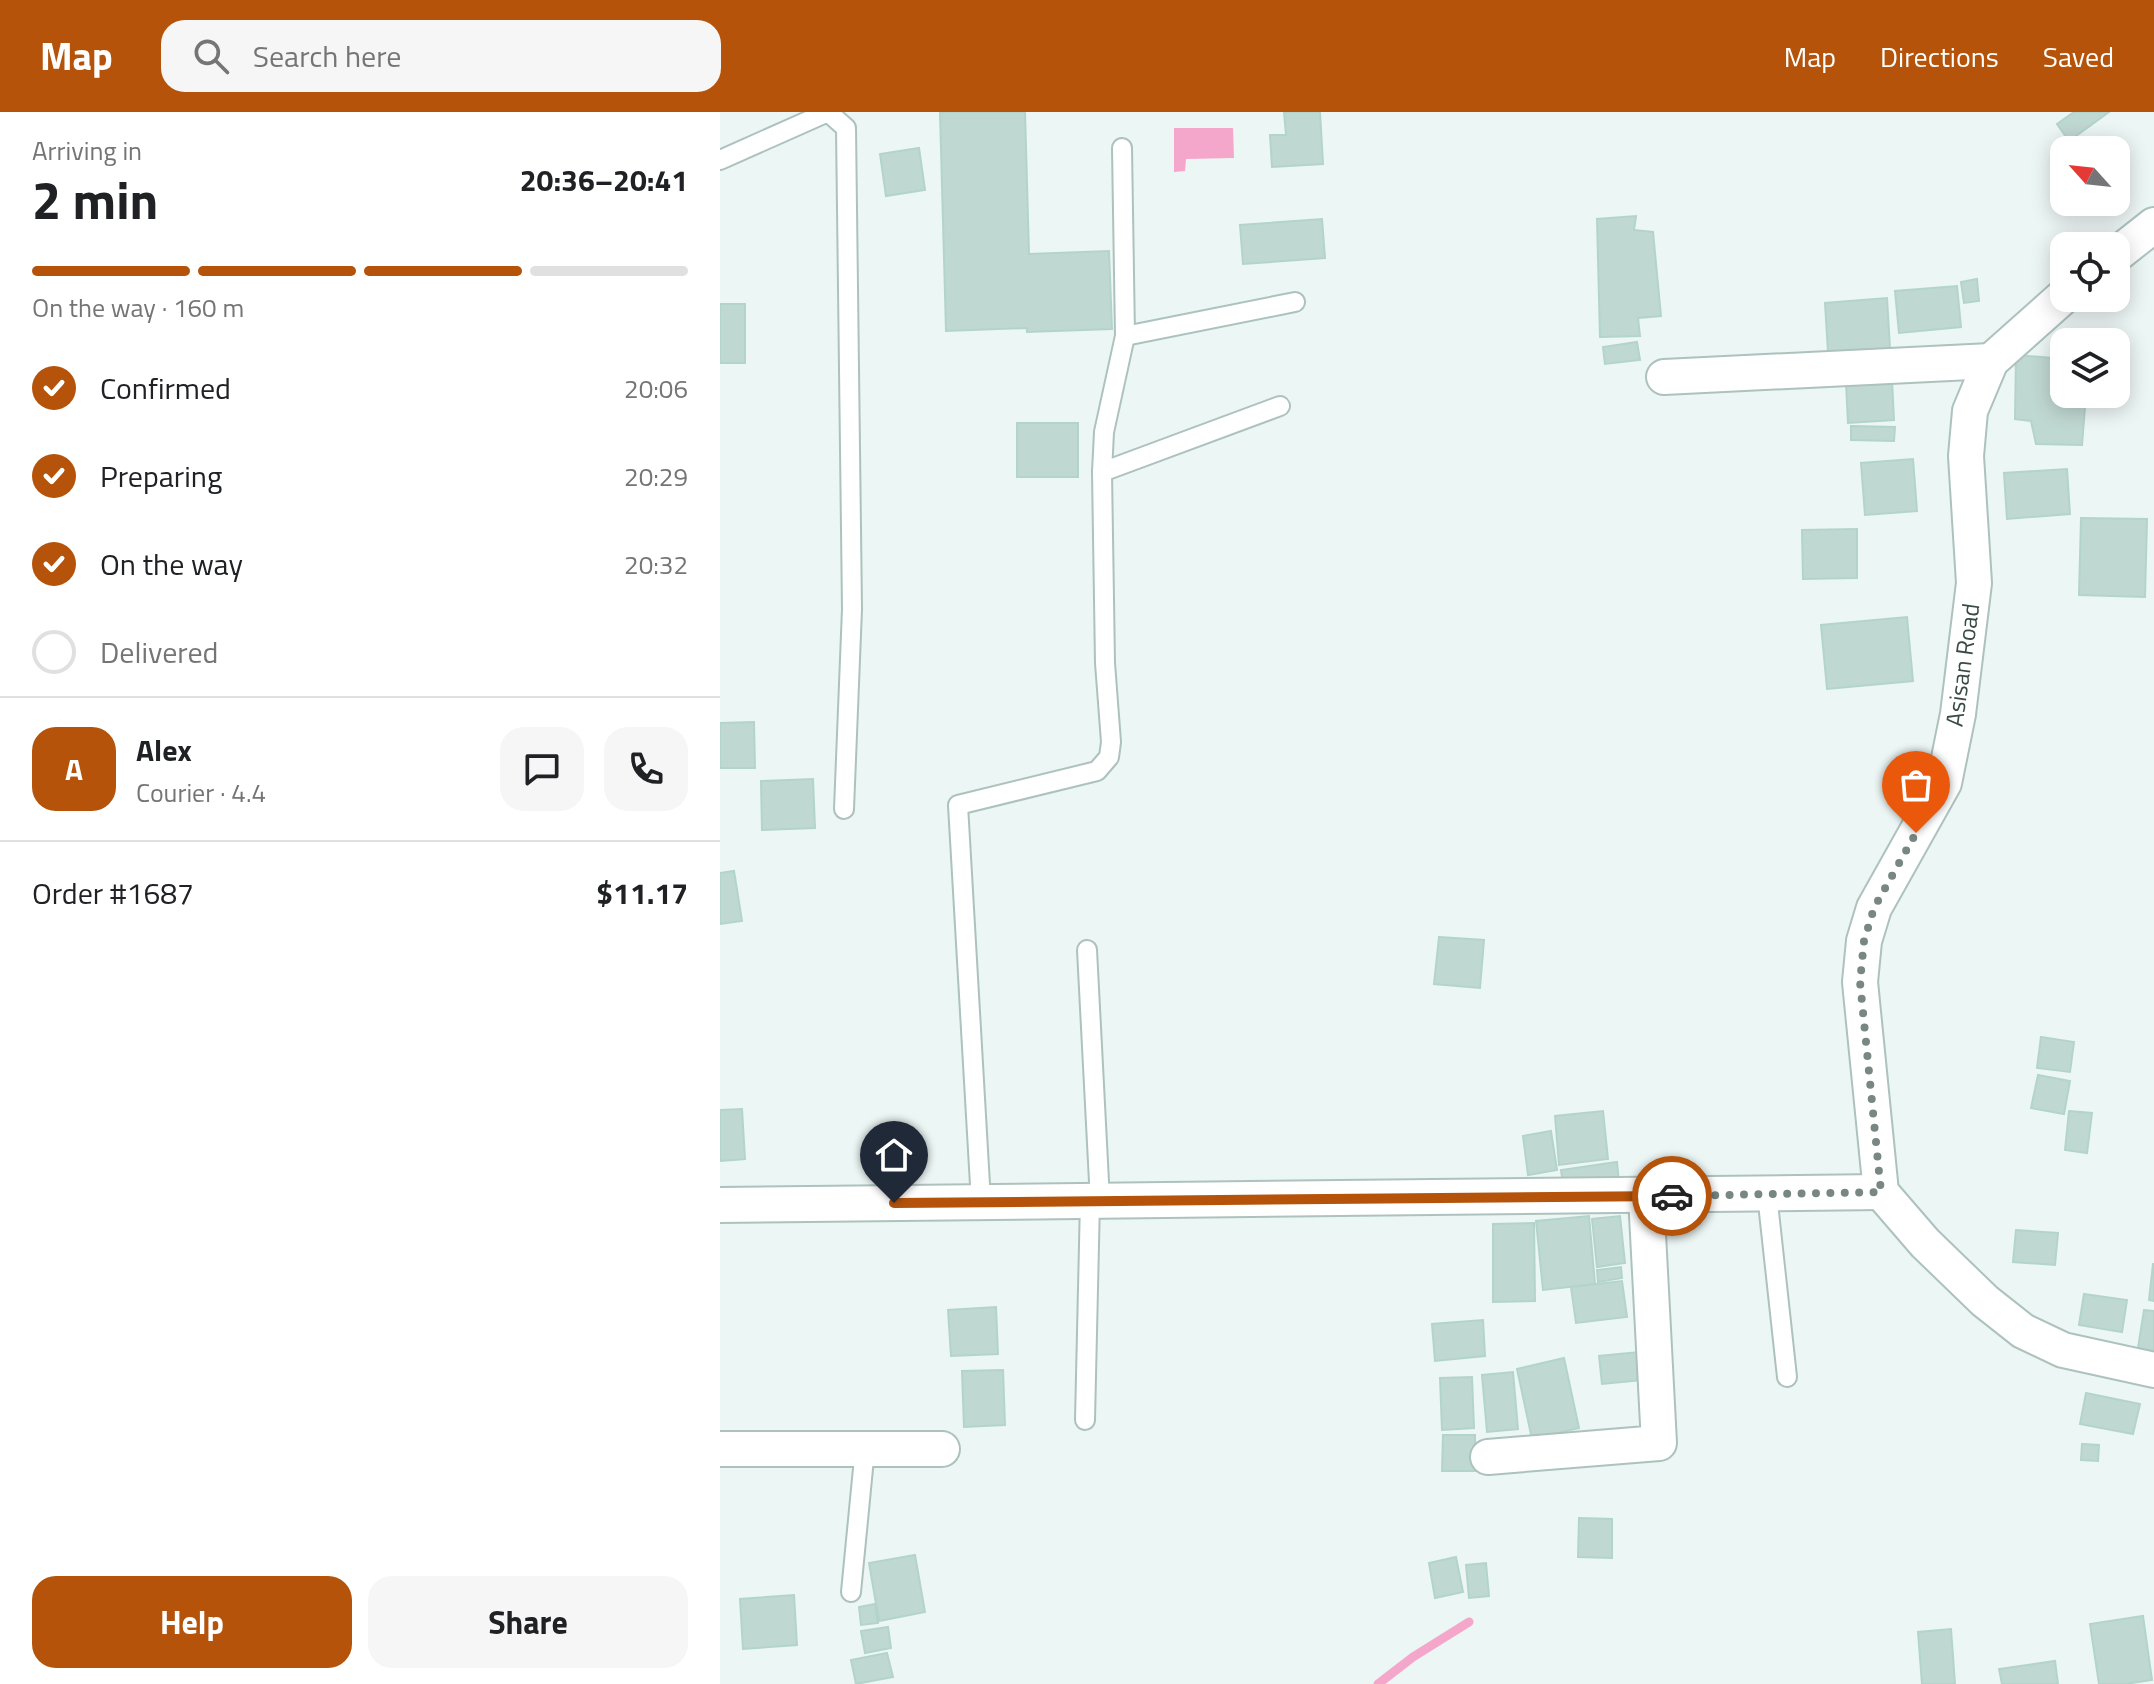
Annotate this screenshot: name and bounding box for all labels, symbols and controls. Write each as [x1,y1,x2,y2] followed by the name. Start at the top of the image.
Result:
[161,20,721,92] search box
[40,27,113,85] text: Map
[253,33,402,79] text: Search here
[189,34,233,78] icon: search
[1784,35,1836,78] text: Map
[1880,35,1999,78] text: Directions
[2043,35,2114,78] text: Saved
[32,131,142,170] text: Arriving in
[2050,136,2130,216] north arrow
[2050,136,2130,408] map controls
[520,157,688,203] text: 20:36–20:41
[32,160,158,239] text: 2 min
[2050,232,2130,312] button: locate
[32,288,244,327] text: On the way · 160 m
[2050,328,2130,408] button: layers
[100,365,231,411] text: Confirmed
[32,366,76,410] icon: check
[624,369,688,408] text: 20:06
[100,453,222,499] text: Preparing
[32,454,76,498] icon: check
[624,457,688,496] text: 20:29
[100,541,243,587] text: On the way
[32,542,76,586] icon: check
[624,545,688,584] text: 20:32
[1936,601,1988,729] street label: Asisan Road
[100,629,218,675] text: Delivered
[136,727,192,773] text: Alex
[500,727,584,811] button: chat
[604,727,688,811] button: phone
[65,746,83,792] text: A
[1882,751,1950,833] pin
[1894,763,1938,807] icon: bag
[136,773,266,812] text: Courier · 4.4
[32,870,194,916] text: Order #1687
[596,870,688,916] text: $11.17
[860,1121,928,1203] pin
[872,1133,916,1177] icon: home
[1632,1156,1712,1236] courier
[1650,1174,1694,1218] icon: car
[32,1576,352,1668] button: Help
[368,1576,688,1668] button: Share

